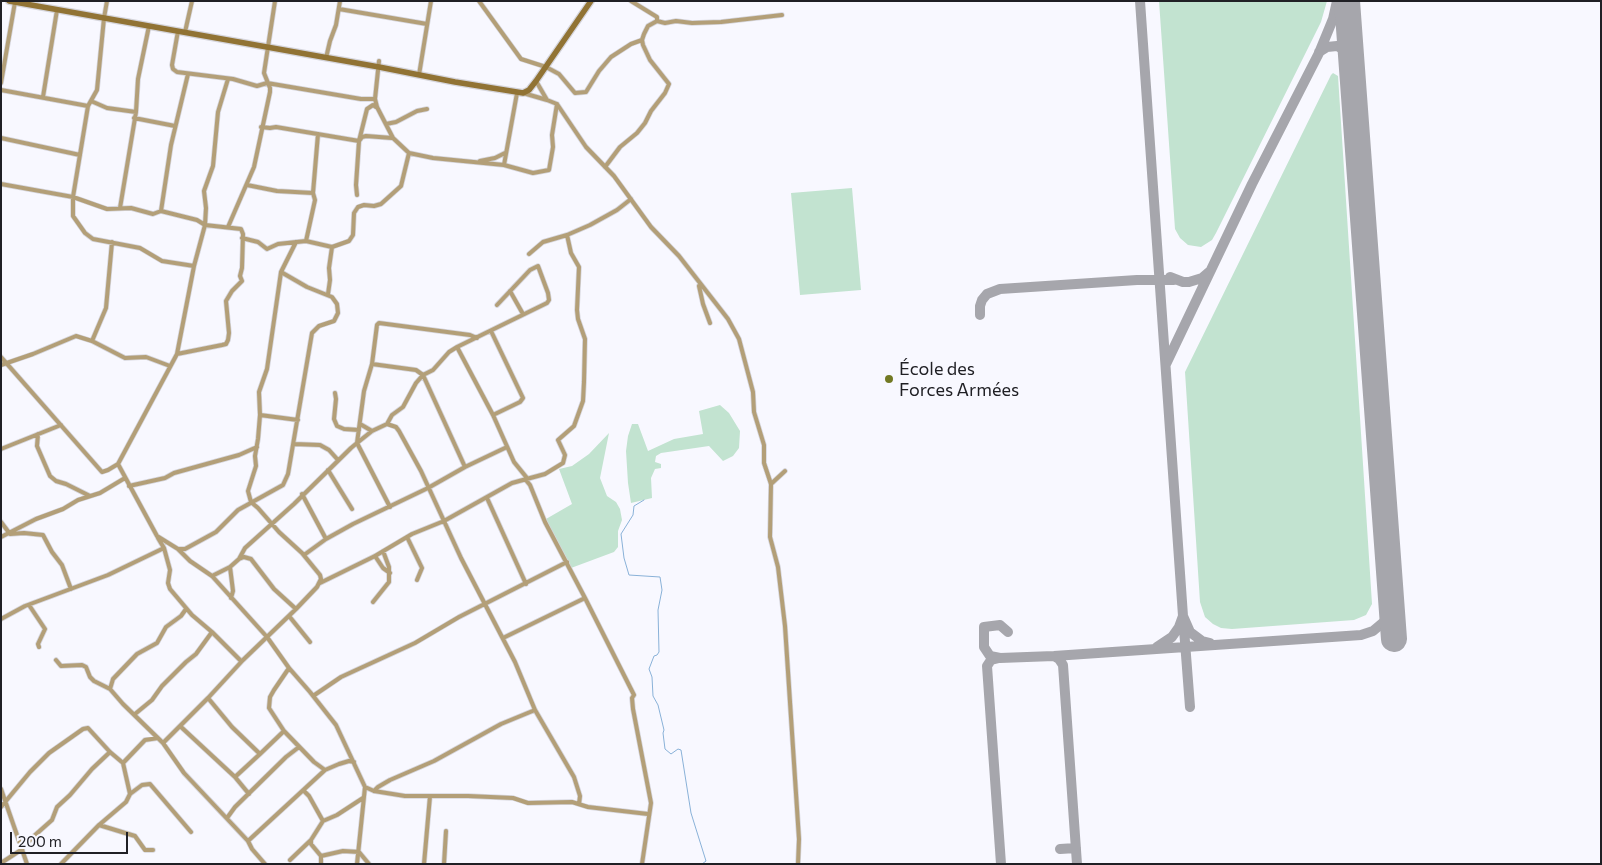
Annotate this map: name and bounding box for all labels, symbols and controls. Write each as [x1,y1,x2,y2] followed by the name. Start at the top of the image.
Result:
[899,358,1019,400] place label: École des Forces Armées
[883,373,895,385] marker: École des Forces Armées
[12,822,130,854] scale bar
[18,832,62,850] text: 200 m

